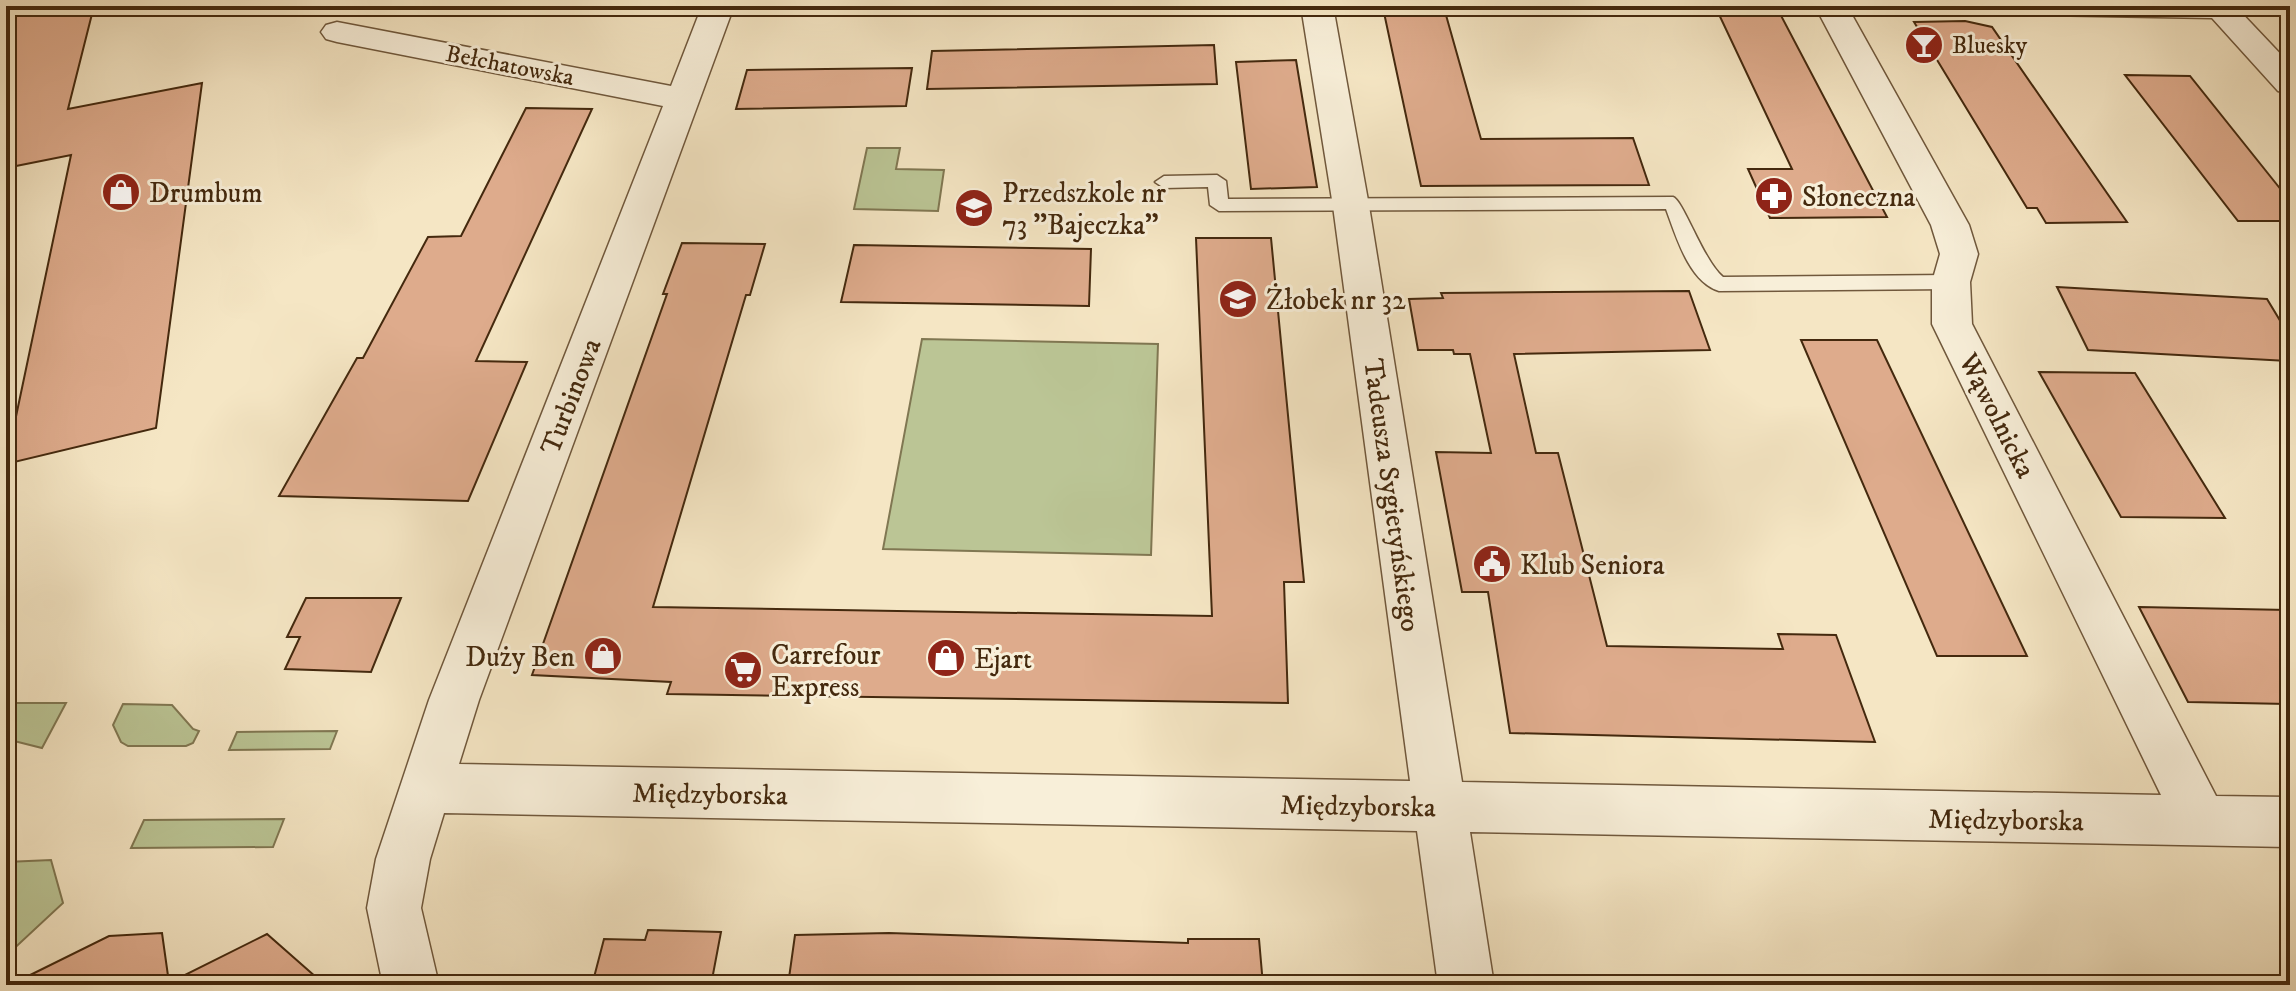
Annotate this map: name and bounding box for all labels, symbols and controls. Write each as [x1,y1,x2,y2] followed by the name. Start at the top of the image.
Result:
[1903,24,1945,66] bar icon: Bluesky
[1952,31,2028,61] place label: Bluesky
[443,39,577,93] street label: Bełchatowska
[100,171,142,213] shop icon: Drumbum
[1753,175,1795,217] pharmacy icon: Słoneczna
[149,176,262,211] place label: Drumbum
[1002,176,1167,243] place label: Przedszkole nr 73 "Bajeczka"
[1802,180,1916,215] place label: Słoneczna
[953,187,995,229] school or university icon: Przedszkole nr 73 "Bajeczka"
[1217,278,1259,320] school or university icon: Żłobek nr 32
[1266,283,1406,318] place label: Żłobek nr 32
[533,334,610,459] street label: Turbinowa
[1950,347,2043,484] street label: Wąwolnicka
[1355,356,1428,634] street label: Tadeusza Sygietyńskiego
[1471,543,1513,585] public building icon: Klub Seniora
[1520,548,1665,583] place label: Klub Seniora
[582,635,624,677] shop icon: Duży Ben
[925,637,967,679] shop icon: Ejart
[771,638,881,705] place label: Carrefour Express
[465,640,575,675] place label: Duży Ben
[974,642,1032,677] place label: Ejart
[722,649,764,691] supermarket icon: Carrefour Express
[632,776,788,813] street label: Międzyborska
[1280,788,1436,825] street label: Międzyborska
[1928,802,2084,839] street label: Międzyborska

